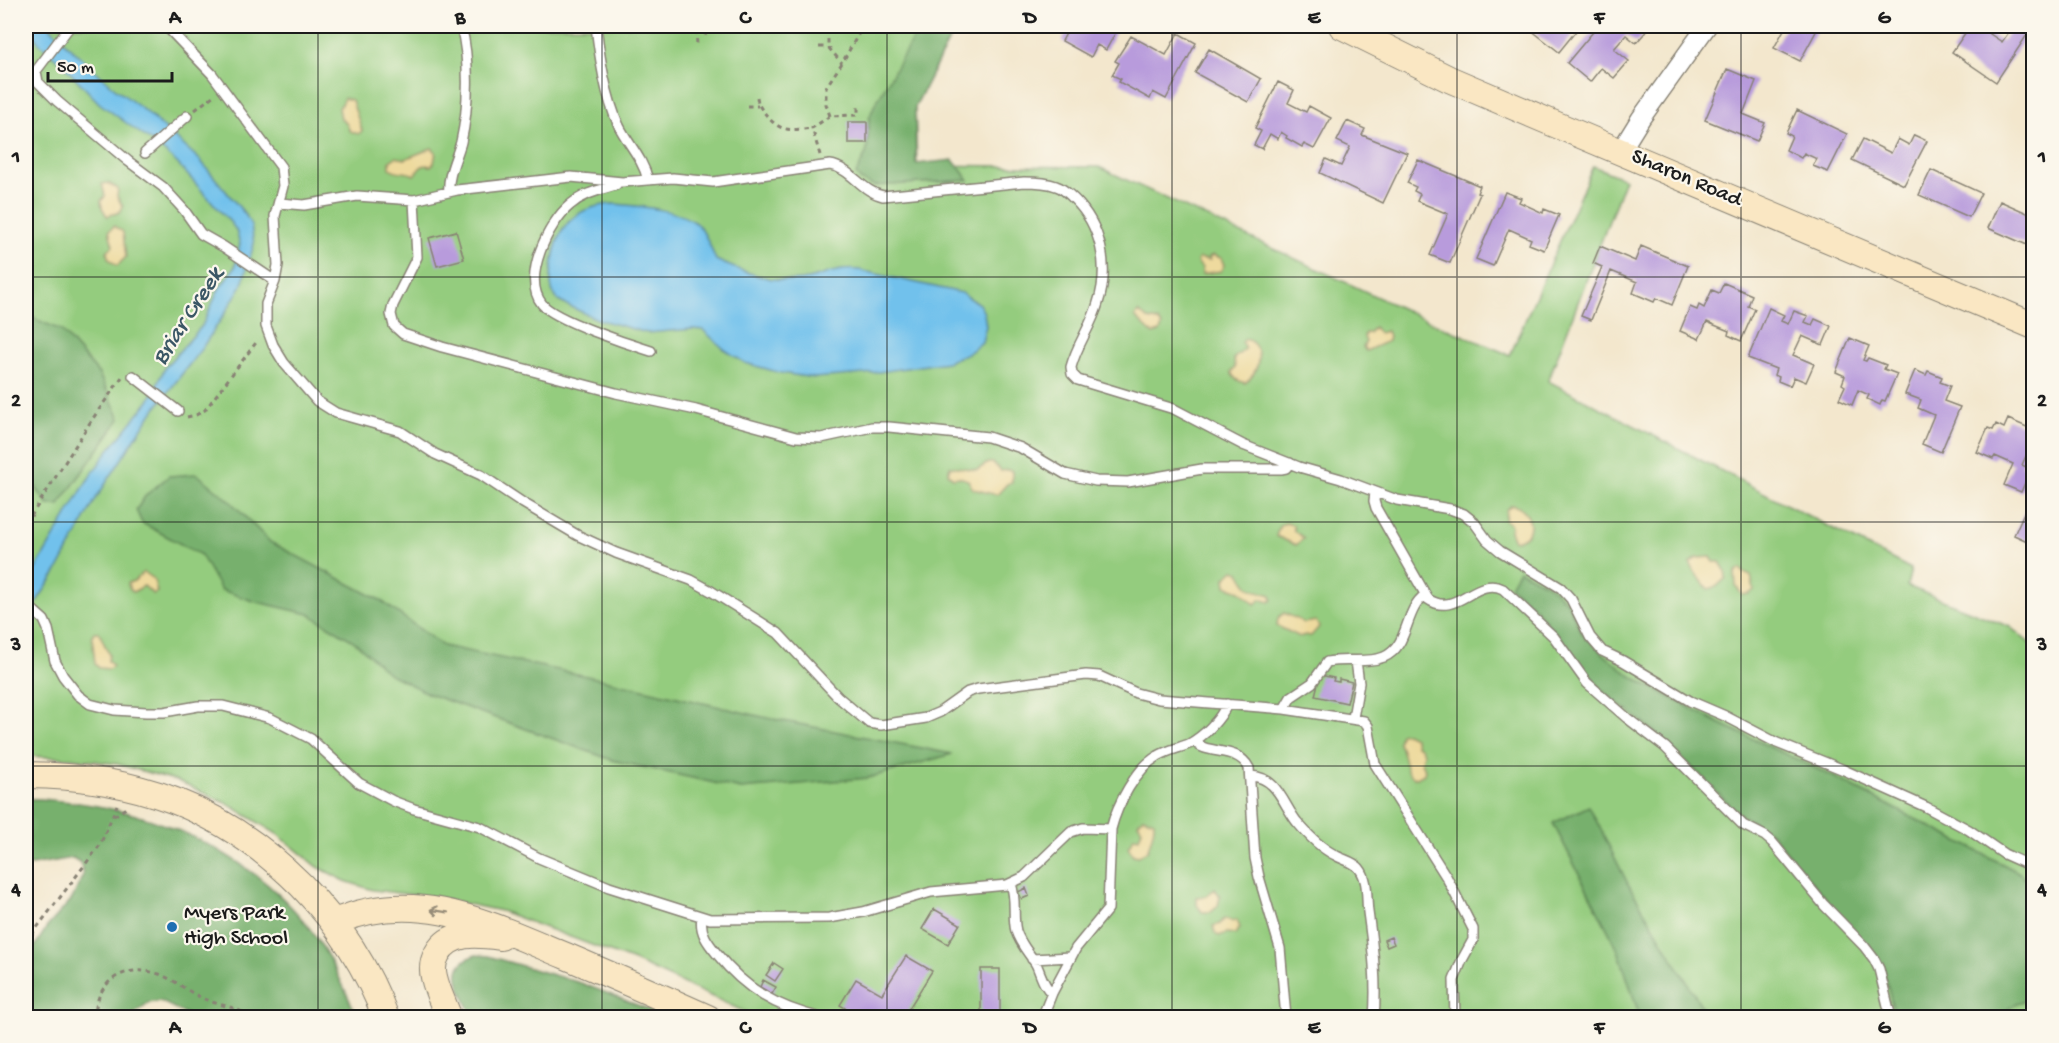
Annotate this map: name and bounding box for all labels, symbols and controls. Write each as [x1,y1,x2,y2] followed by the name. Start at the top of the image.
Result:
[168,8,183,31] text: A
[454,8,466,31] text: B
[739,8,753,31] text: C
[1021,8,1037,31] text: D
[1308,8,1322,31] text: E
[1593,8,1606,31] text: F
[1878,8,1892,31] text: G
[48,45,172,83] scale bar
[57,58,94,79] text: 50 m
[1627,144,1747,215] street label: Sharon Road
[11,147,20,170] text: 1
[2037,147,2046,170] text: 1
[147,261,232,371] water label: Briar Creek
[11,391,21,414] text: 2
[2037,391,2047,414] text: 2
[10,635,21,658] text: 3
[2036,635,2047,658] text: 3
[10,880,21,903] text: 4
[2036,880,2047,903] text: 4
[184,901,288,952] place label: Myers Park High School
[429,906,449,917] one-way arrow
[165,920,179,934] marker: Myers Park High School
[168,1018,183,1041] text: A
[454,1018,466,1041] text: B
[739,1018,753,1041] text: C
[1021,1018,1037,1041] text: D
[1308,1018,1322,1041] text: E
[1593,1018,1606,1041] text: F
[1878,1018,1892,1041] text: G

